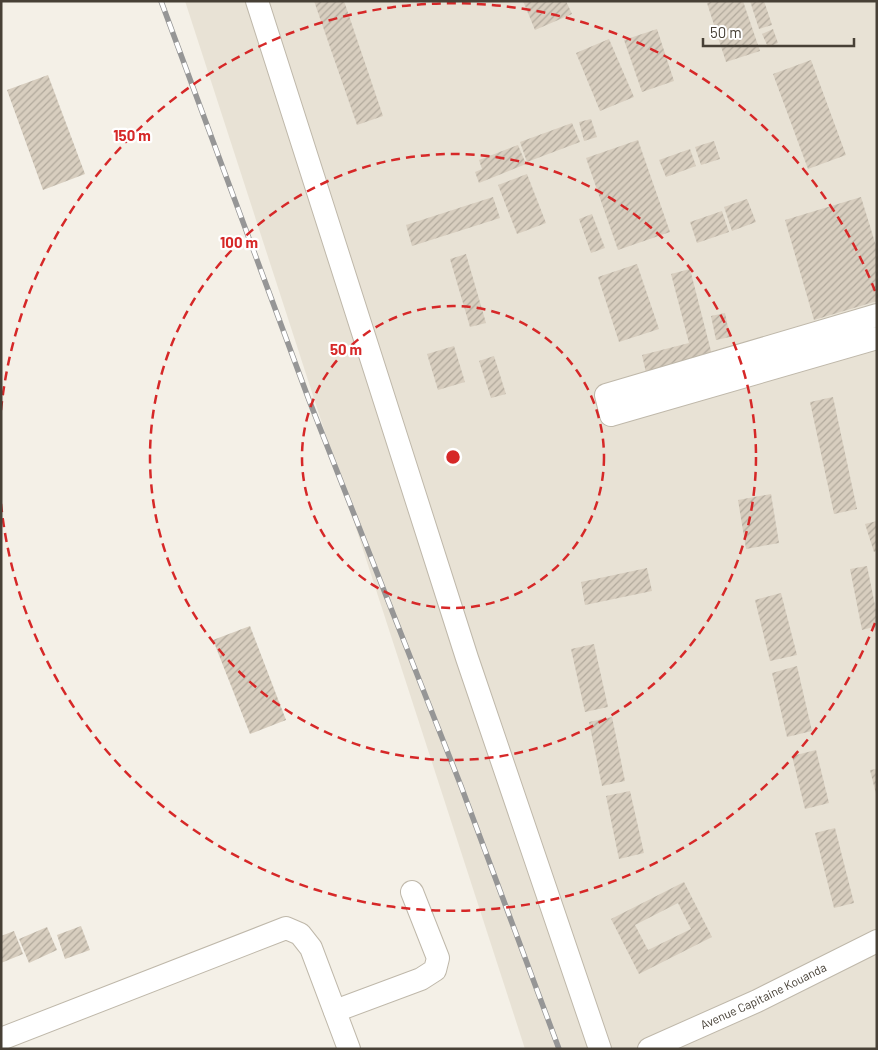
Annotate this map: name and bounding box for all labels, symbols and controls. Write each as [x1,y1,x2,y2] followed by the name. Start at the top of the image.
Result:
[703,15,854,47] scale bar
[710,23,742,41] text: 50 m
[113,126,151,144] text: 150 m
[220,233,258,251] text: 100 m
[330,340,362,358] text: 50 m
[444,448,462,466] centre of rings
[698,960,828,1031] street label: Avenue Capitaine Kouanda

